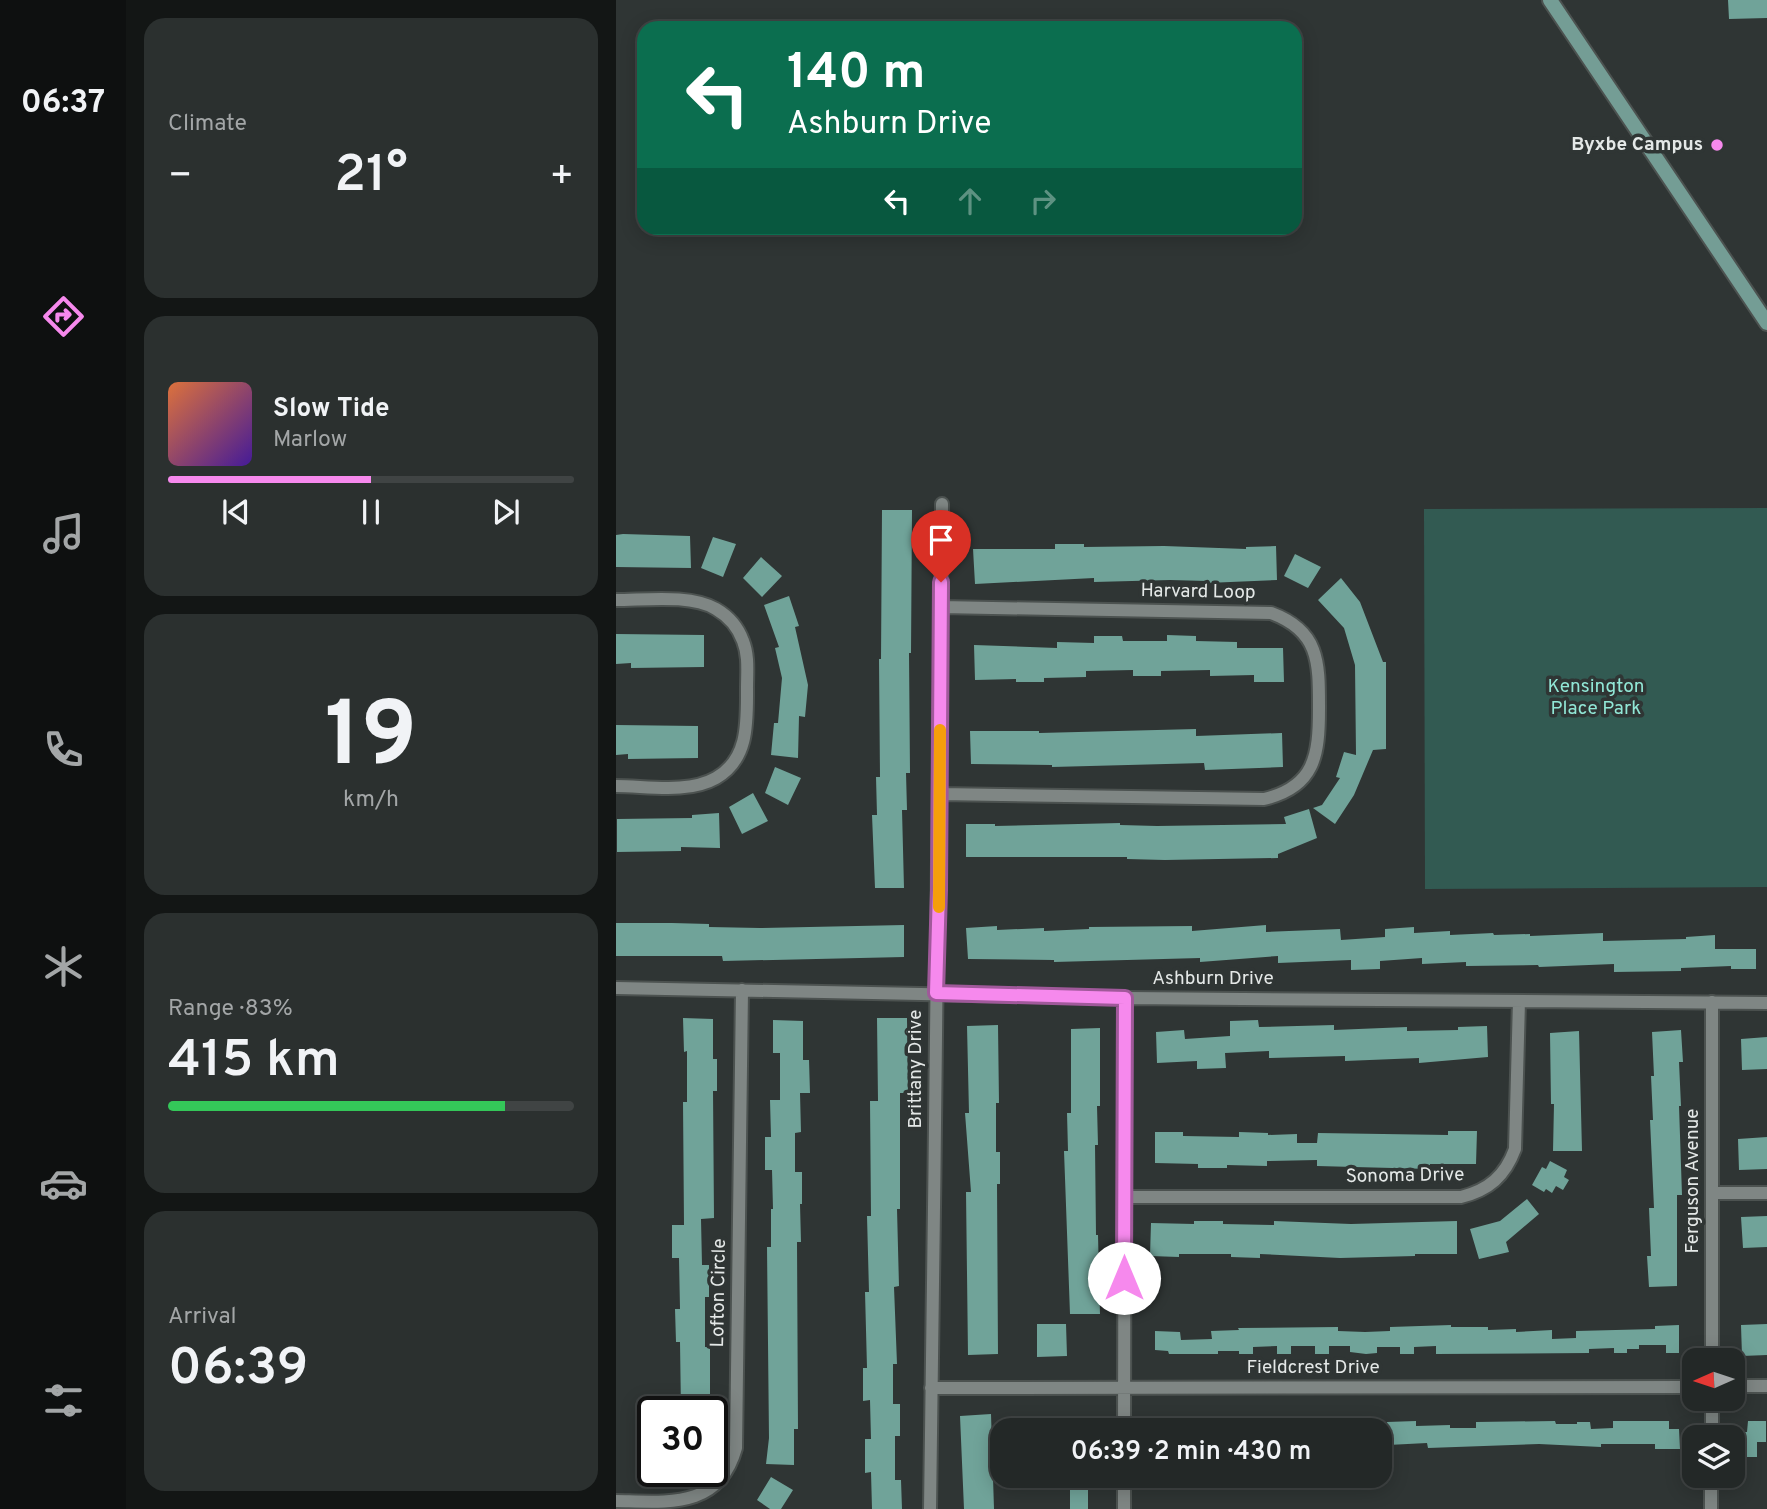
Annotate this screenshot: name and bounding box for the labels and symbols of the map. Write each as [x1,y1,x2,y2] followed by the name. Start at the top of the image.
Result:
[1571,133,1703,157] place label: Byxbe Campus
[1709,137,1725,153] marker: Byxbe Campus
[911,510,971,582] pin
[1140,579,1256,605] street label: Harvard Loop
[1548,675,1644,721] park label: Kensington Place Park
[1152,967,1274,991] street label: Ashburn Drive
[904,1010,928,1128] street label: Brittany Drive
[1681,1108,1705,1254] street label: Ferguson Avenue
[1345,1163,1465,1189] street label: Sonoma Drive
[706,1238,732,1348] street label: Lofton Circle
[1087,1241,1161,1315] position arrow
[1682,1348,1745,1410] north arrow
[1246,1356,1380,1380] street label: Fieldcrest Drive
[637,1396,728,1487] speed limit sign: 30

